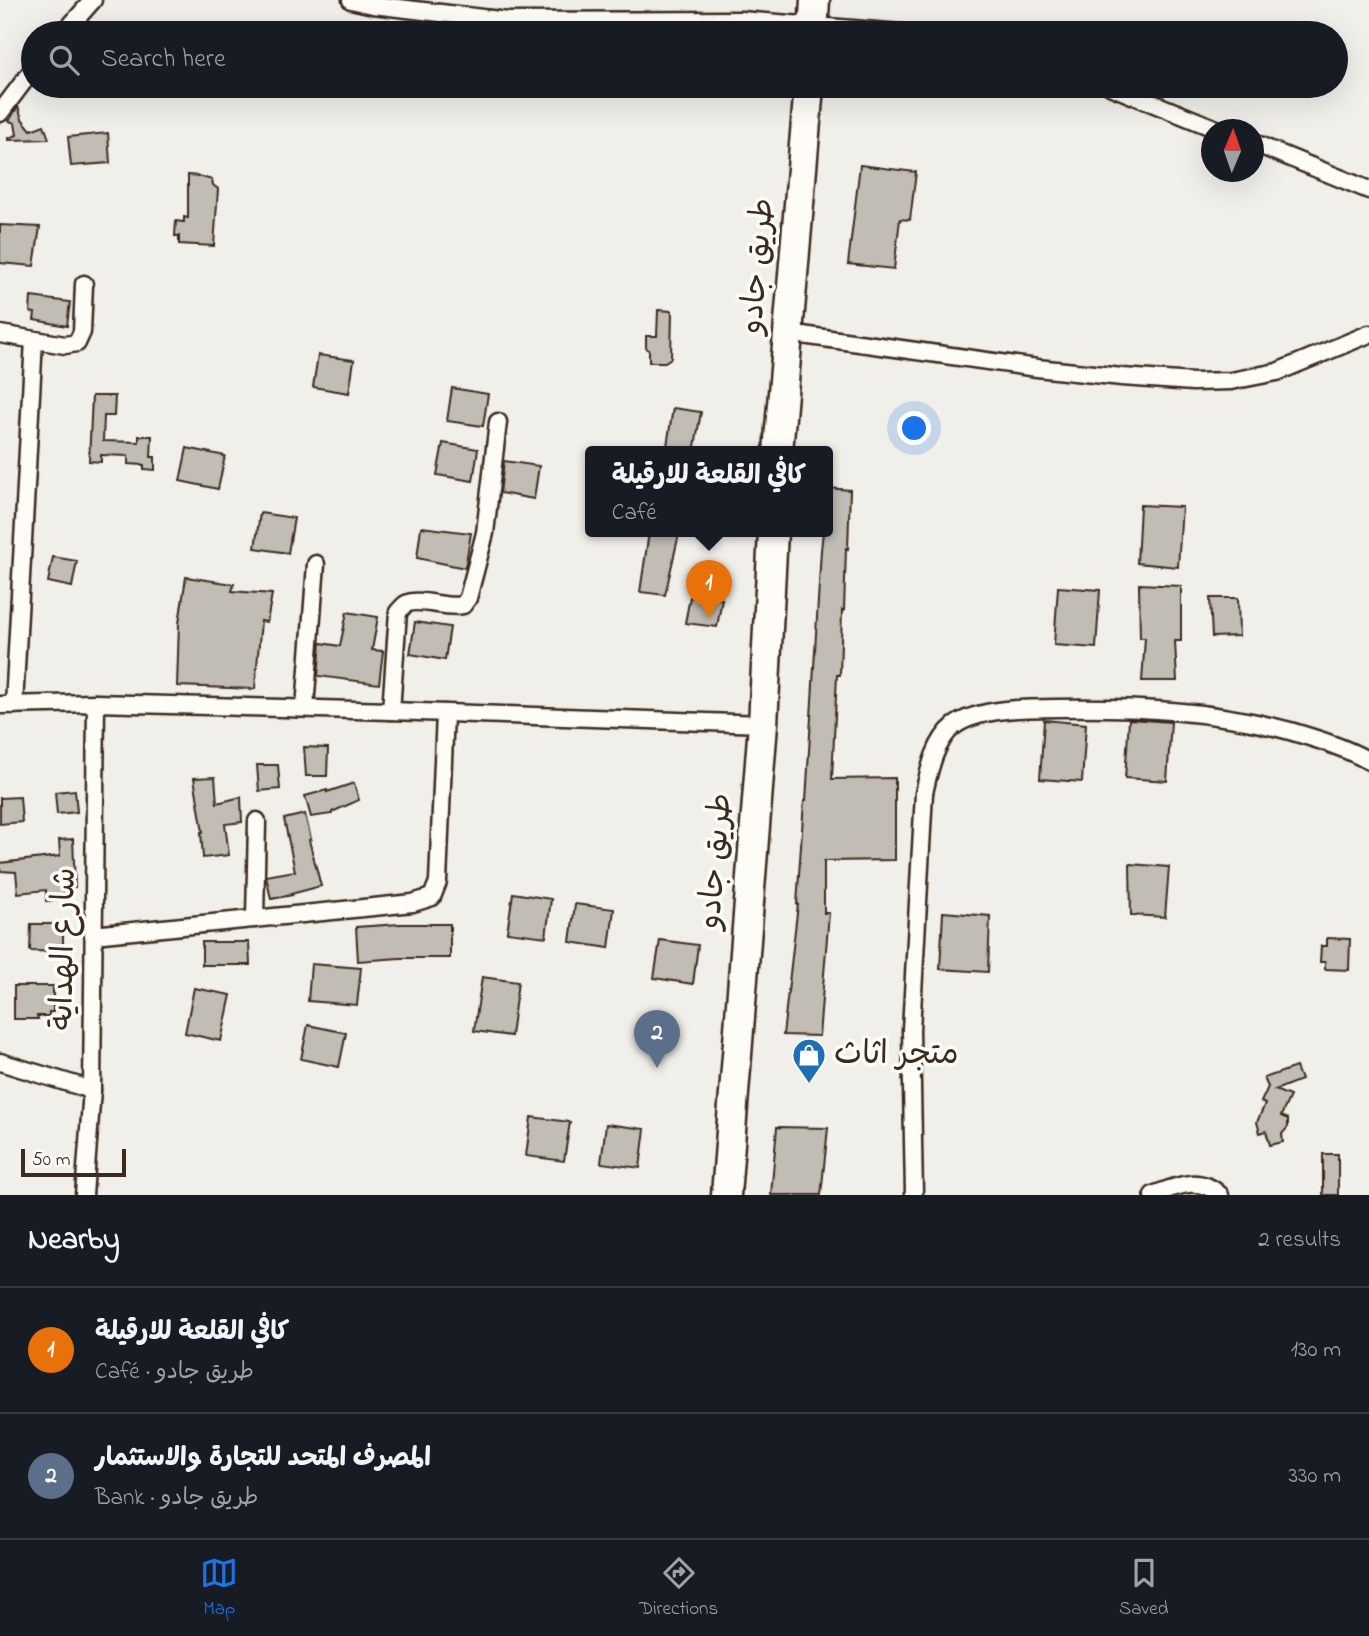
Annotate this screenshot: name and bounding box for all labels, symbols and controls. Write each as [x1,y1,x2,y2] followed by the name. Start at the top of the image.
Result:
[21,21,1348,98] search box
[45,41,83,79] icon: search
[101,41,226,79] text: Search here
[1201,119,1264,182] north arrow
[729,196,788,339] street label: طريق جادو
[897,411,931,445] your location
[585,446,833,537] popup
[612,458,806,496] text: كافي القلعة للارقيلة
[612,497,657,530] text: Café
[686,560,732,618] pin: 1
[687,791,746,934] street label: طريق جادو
[40,867,90,1031] street label: شارع الهداية
[634,1010,680,1068] pin: 2
[834,1032,959,1079] place label: متجر اثاث
[790,1036,828,1085] shop icon: متجر اثاث
[21,1146,126,1178] scale bar
[32,1147,71,1174] text: 50 m
[28,1219,120,1263] text: Nearby
[1258,1224,1341,1257] text: 2 results
[95,1314,289,1352] text: كافي القلعة للارقيلة
[47,1334,55,1367] text: 1
[1291,1334,1341,1367] text: 130 m
[95,1356,254,1389] text: Café · طريق جادو
[95,1440,431,1478] text: المصرف المتحد للتجارة والاستثمار
[45,1460,57,1493] text: 2
[1288,1460,1341,1493] text: 330 m
[95,1482,259,1515] text: Bank · طريق جادو
[200,1554,238,1623] tab: Map
[639,1554,718,1623] tab: Directions
[1119,1554,1169,1623] tab: Saved

